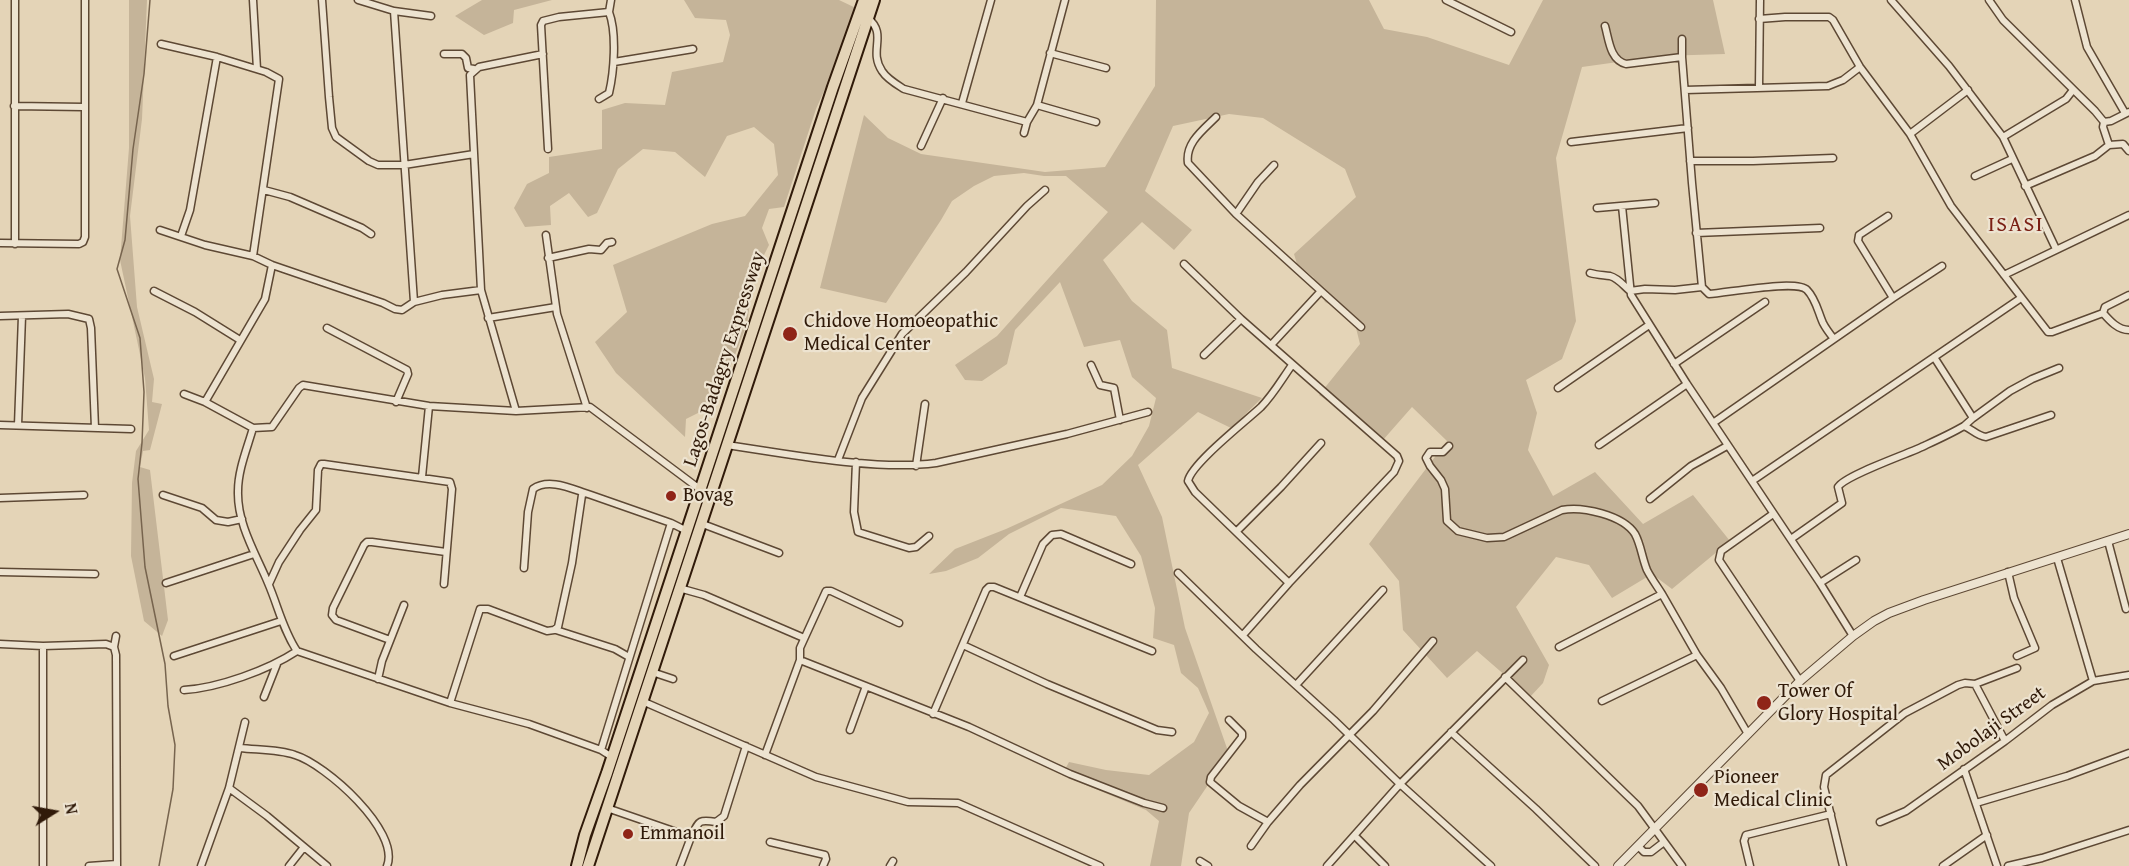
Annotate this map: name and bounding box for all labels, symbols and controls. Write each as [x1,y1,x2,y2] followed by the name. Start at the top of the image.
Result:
[1988,212,2044,238] district label: ISASI
[679,248,771,470] street label: Lagos-Badagry Expressway
[804,310,998,357] place label: Chidove Homoeopathic Medical Center
[781,325,799,343] marker: Chidove Homoeopathic Medical Center
[683,484,733,508] place label: Bovag
[664,489,678,503] marker: Bovag
[1778,680,1898,727] place label: Tower Of Glory Hospital
[1933,682,2051,776] street label: Mobolaji Street
[1755,694,1773,712] marker: Tower Of Glory Hospital
[1714,766,1832,813] place label: Pioneer Medical Clinic
[1692,781,1710,799] marker: Pioneer Medical Clinic
[24,782,84,842] north arrow
[59,801,84,816] text: N
[640,822,725,846] place label: Emmanoil
[621,827,635,841] marker: Emmanoil

